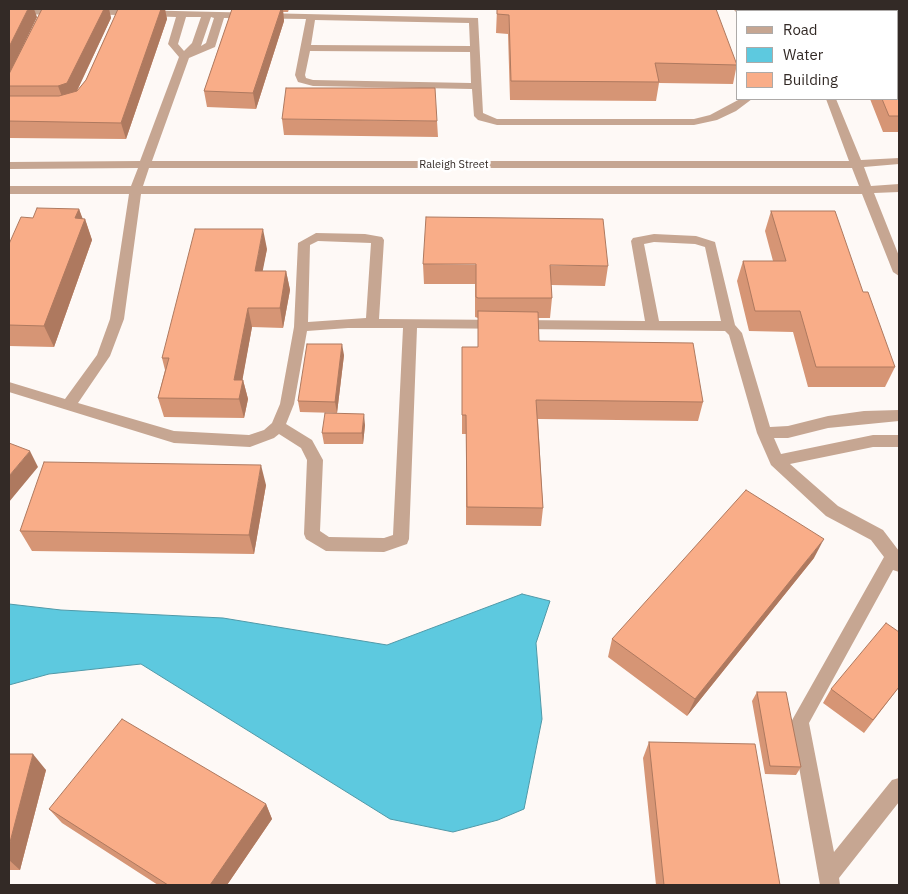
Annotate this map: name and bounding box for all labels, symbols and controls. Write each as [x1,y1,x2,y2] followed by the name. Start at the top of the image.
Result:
[736,10,898,100] legend
[783,20,818,39] text: Road
[783,45,823,64] text: Water
[783,70,838,89] text: Building
[419,158,489,172] street label: Raleigh Street

